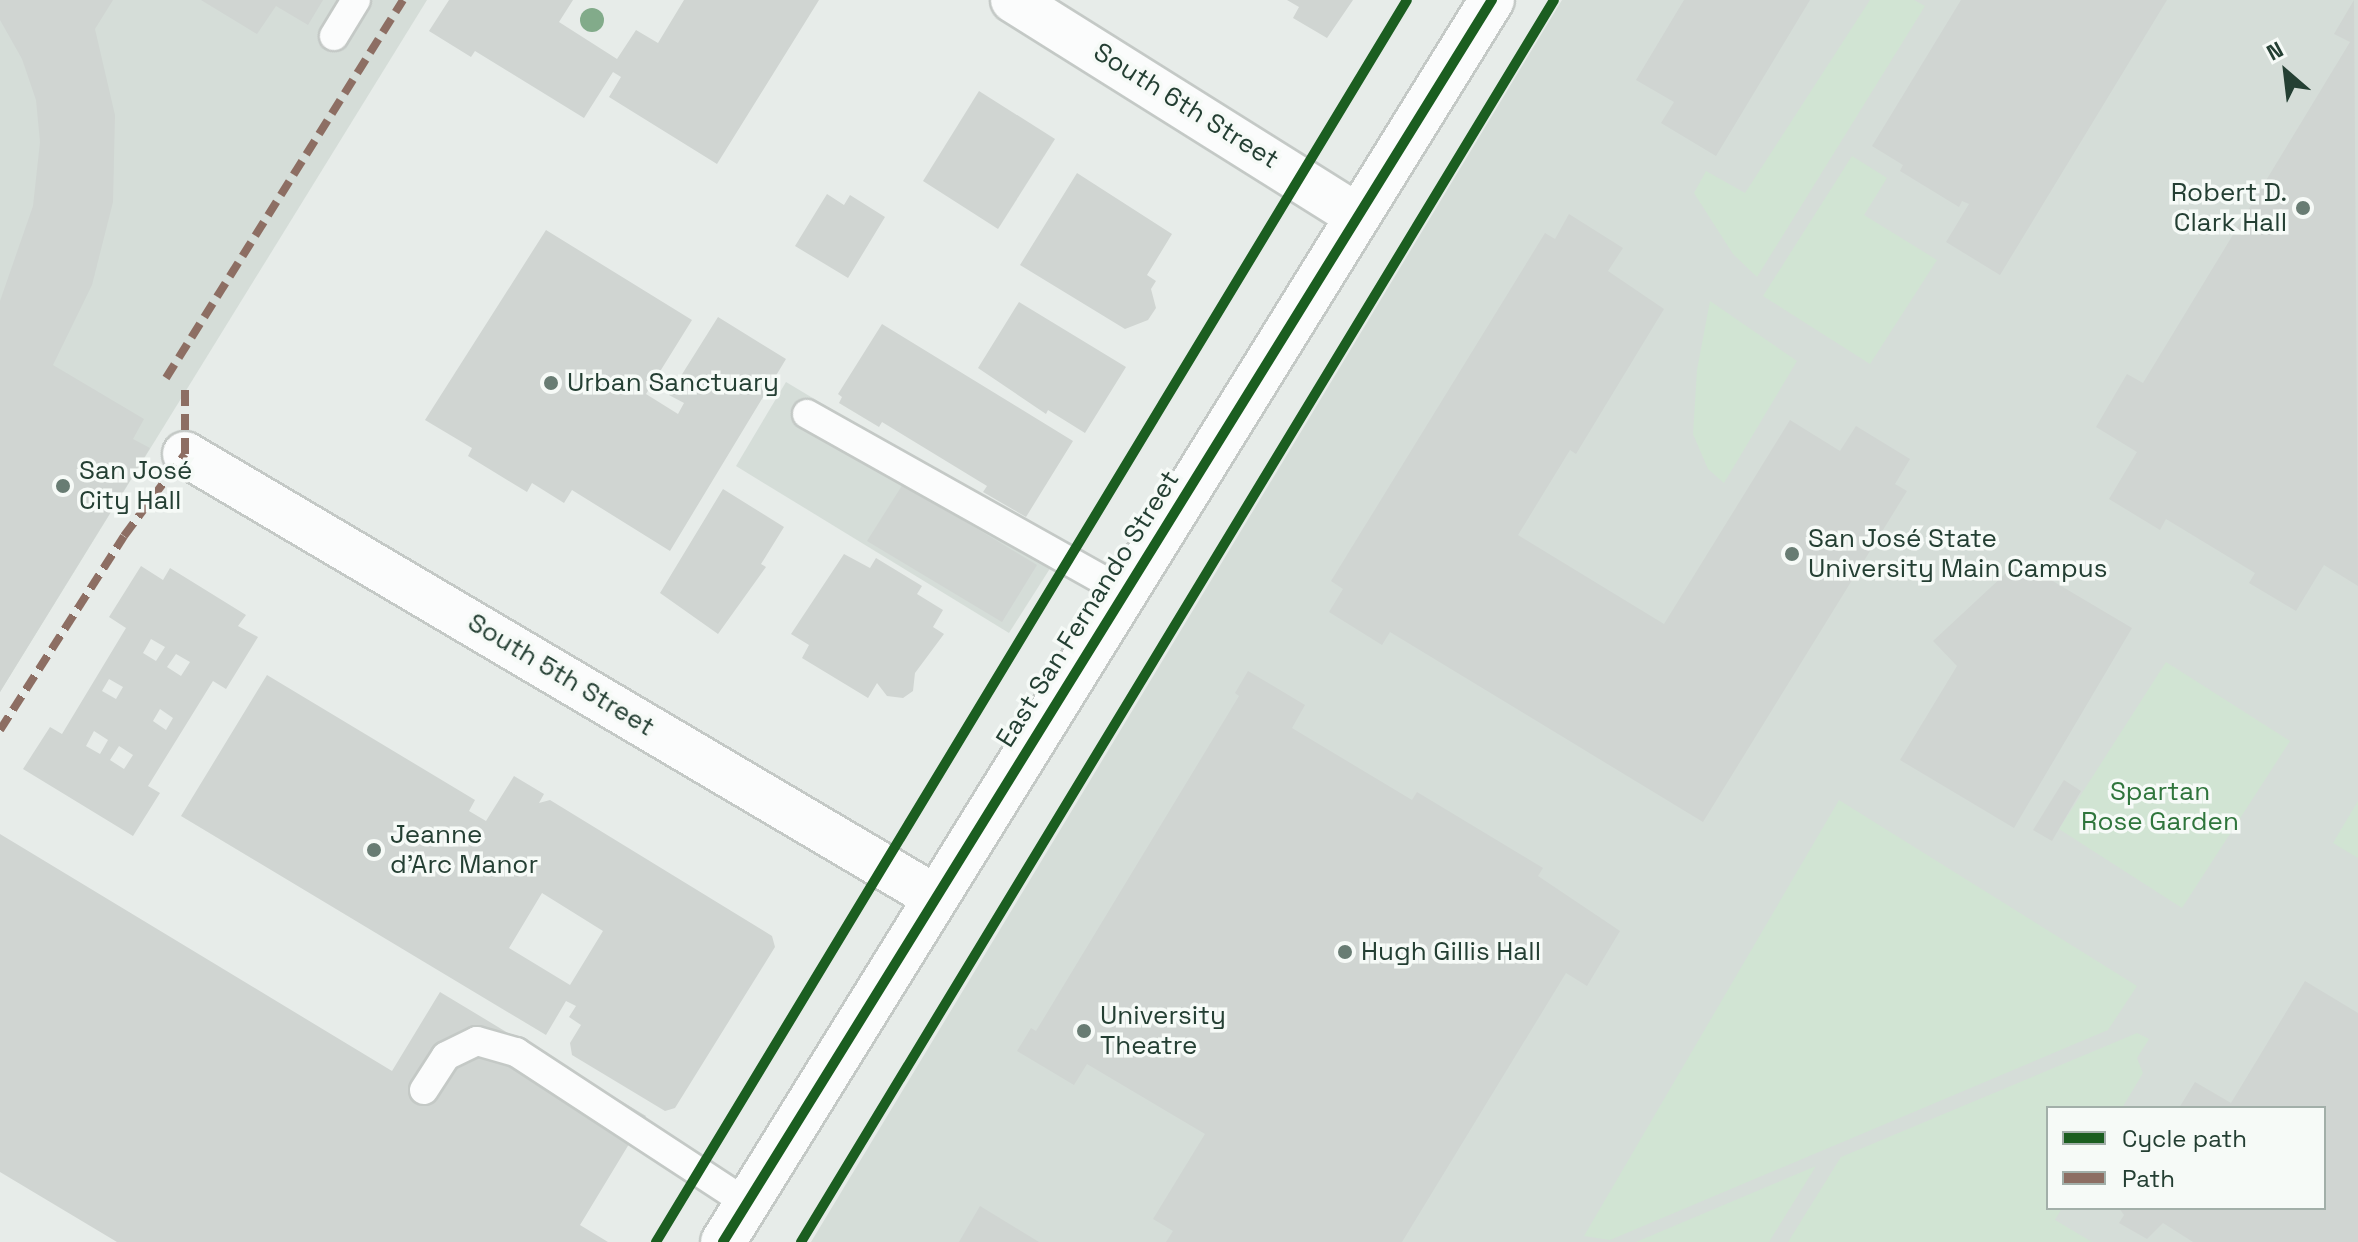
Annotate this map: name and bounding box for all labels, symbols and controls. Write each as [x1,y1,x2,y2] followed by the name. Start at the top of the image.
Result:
[2246,32,2326,112] north arrow
[2262,35,2288,67] text: N
[1088,36,1284,176] street label: South 6th Street
[2171,177,2287,238] place label: Robert D. Clark Hall
[2294,199,2312,217] marker: Robert D. Clark Hall
[567,367,779,399] place label: Urban Sanctuary
[542,374,560,392] marker: Urban Sanctuary
[79,455,192,516] place label: San José City Hall
[990,465,1186,753] street label: East San Fernando Street
[54,477,72,495] marker: San José City Hall
[1808,523,2107,584] place label: San José State University Main Campus
[1783,545,1801,563] marker: San José State University Main Campus
[462,607,660,743] street label: South 5th Street
[2081,776,2239,838] park label: Spartan Rose Garden
[390,819,538,880] place label: Jeanne d’Arc Manor
[365,841,383,859] marker: Jeanne d’Arc Manor
[1361,936,1541,968] place label: Hugh Gillis Hall
[1336,943,1354,961] marker: Hugh Gillis Hall
[1100,1000,1226,1062] place label: University Theatre
[1075,1022,1093,1040] marker: University Theatre
[2046,1106,2326,1210] legend
[2122,1123,2247,1154] text: Cycle path
[2122,1163,2175,1194] text: Path

